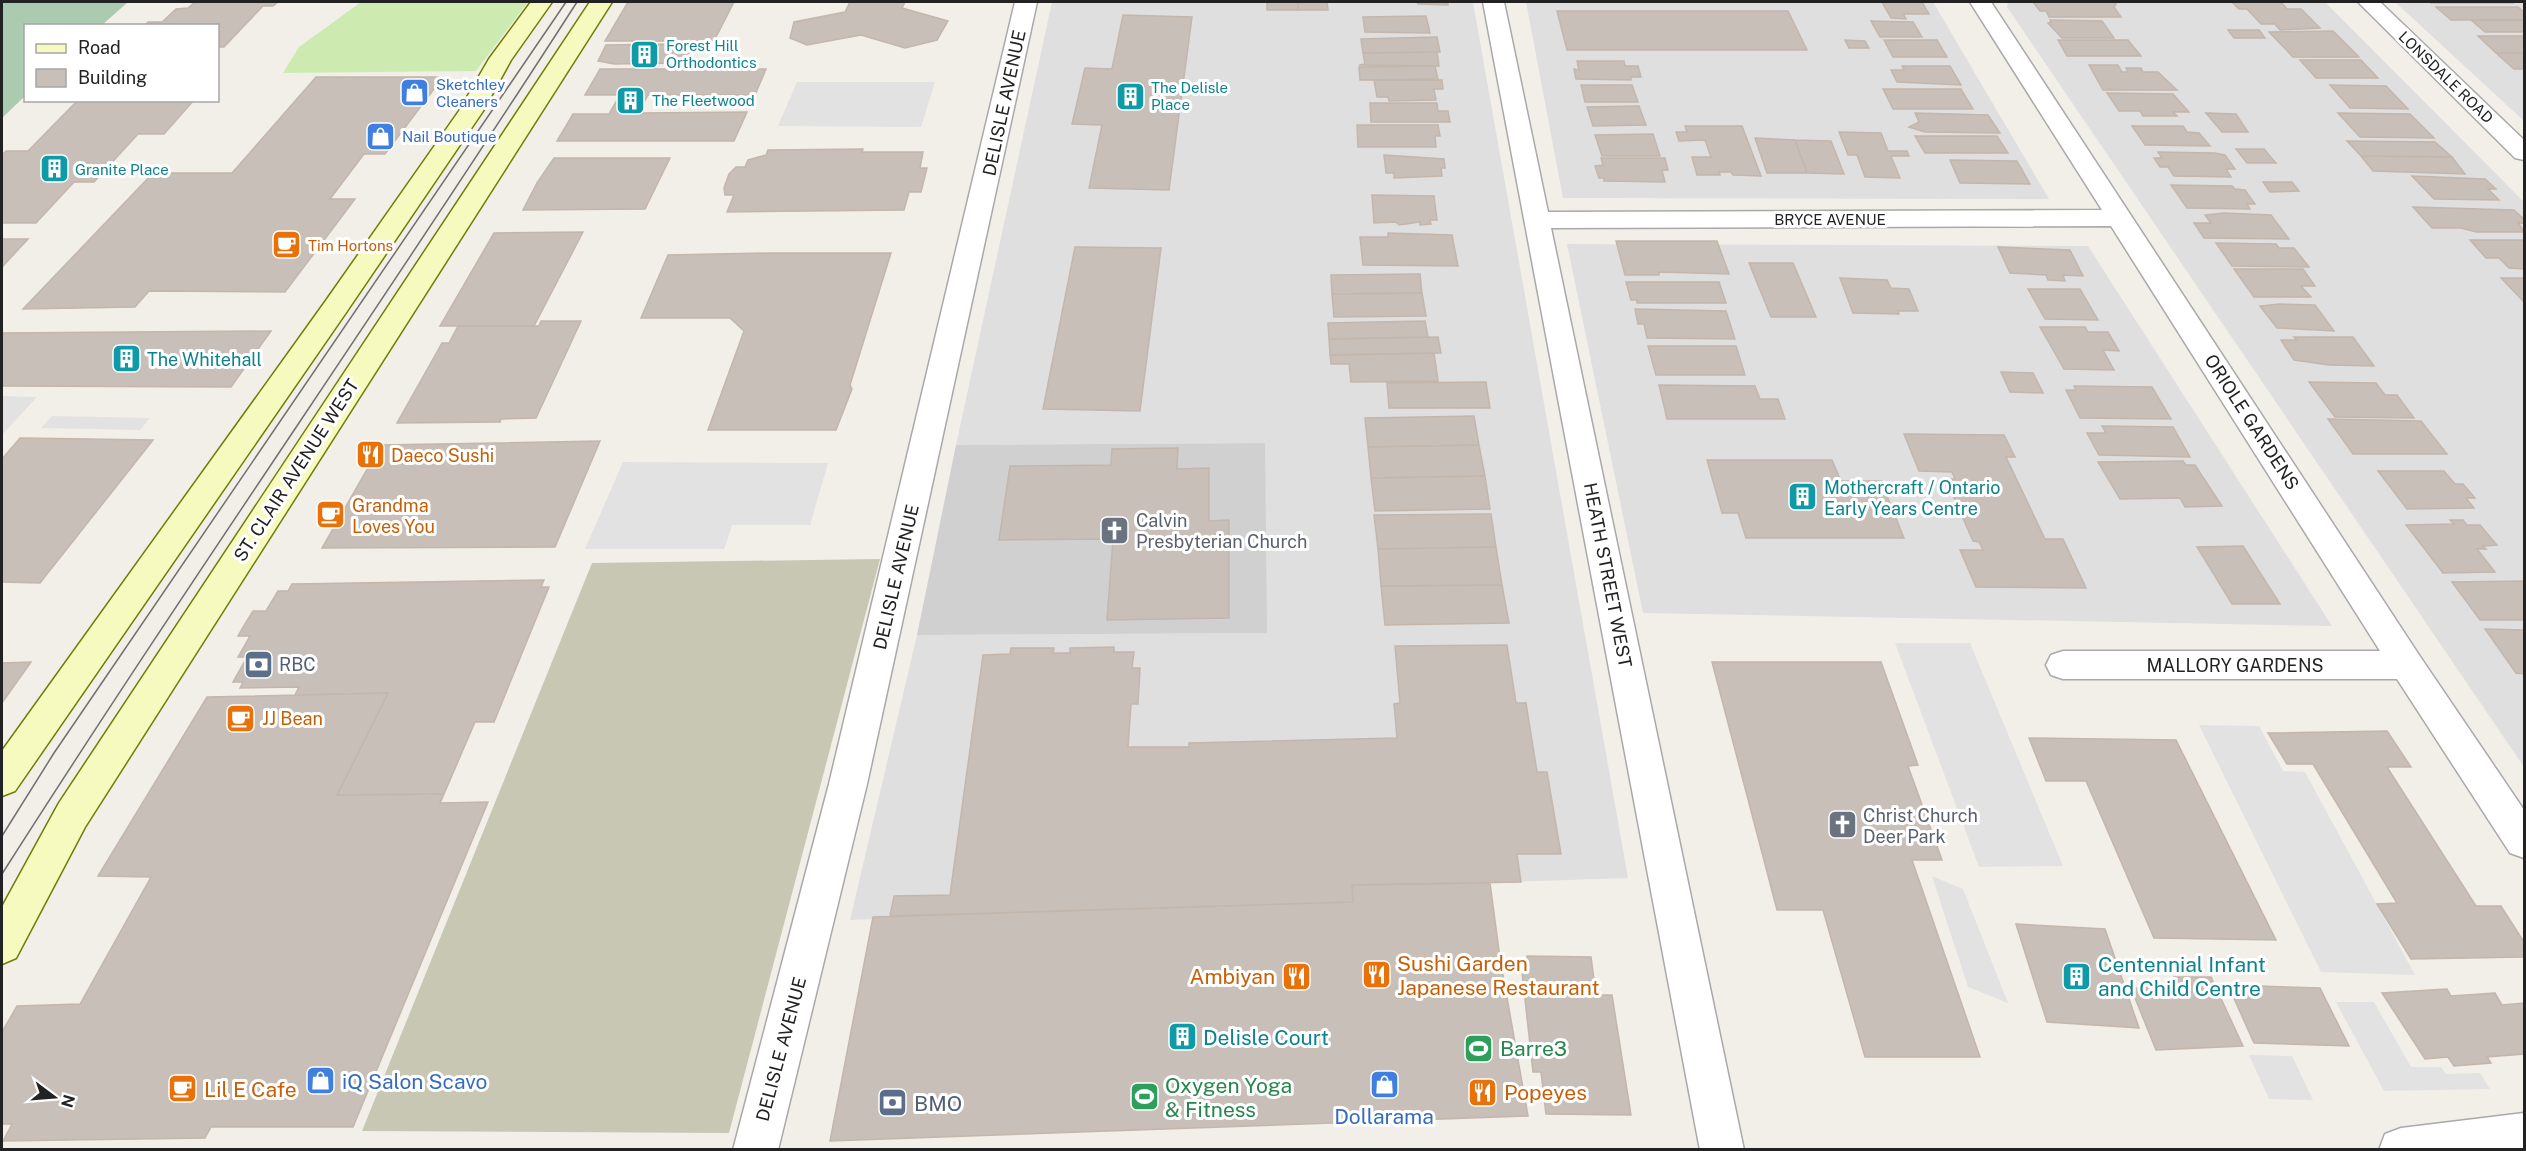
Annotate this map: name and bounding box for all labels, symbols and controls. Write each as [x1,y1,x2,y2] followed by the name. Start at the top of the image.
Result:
[24,24,219,102] legend
[978,28,1030,178] street label: DELISLE AVENUE
[2395,28,2497,126] street label: LONSDALE ROAD
[78,37,121,58] text: Road
[666,37,757,71] place label: Forest Hill Orthodontics
[629,38,661,70] building icon: Forest Hill Orthodontics
[78,67,147,88] text: Building
[436,76,505,110] place label: Sketchley Cleaners
[399,77,431,109] shop icon: Sketchley Cleaners
[1151,79,1228,113] place label: The Delisle Place
[1114,80,1146,112] building icon: The Delisle Place
[615,84,647,116] building icon: The Fleetwood
[652,92,755,109] place label: The Fleetwood
[365,120,397,152] shop icon: Nail Boutique
[402,128,497,145] place label: Nail Boutique
[38,153,70,185] building icon: Granite Place
[75,161,169,178] place label: Granite Place
[1774,211,1886,228] street label: BRYCE AVENUE
[271,229,303,261] cafe icon: Tim Hortons
[308,237,393,254] place label: Tim Hortons
[110,343,142,375] building icon: The Whitehall
[147,349,262,370] place label: The Whitehall
[2200,350,2304,494] street label: ORIOLE GARDENS
[229,375,363,565] street label: ST. CLAIR AVENUE WEST
[354,439,386,471] restaurant icon: Daeco Sushi
[391,445,494,466] place label: Daeco Sushi
[1824,477,2000,519] place label: Mothercraft / Ontario Early Years Centre
[1580,481,1636,669] street label: HEATH STREET WEST
[1787,481,1819,513] building icon: Mothercraft / Ontario Early Years Centre
[352,495,435,537] place label: Grandma Loves You
[315,499,347,531] cafe icon: Grandma Loves You
[869,502,923,652] street label: DELISLE AVENUE
[1136,510,1307,552] place label: Calvin Presbyterian Church
[1099,514,1131,546] church icon: Calvin Presbyterian Church
[242,648,274,680] bank icon: RBC
[279,654,316,675] place label: RBC
[2146,655,2324,676] street label: MALLORY GARDENS
[225,702,257,734] cafe icon: JJ Bean
[262,708,323,729] place label: JJ Bean
[1863,805,1978,847] place label: Christ Church Deer Park
[1826,809,1858,841] church icon: Christ Church Deer Park
[1397,951,1600,1000] place label: Sushi Garden Japanese Restaurant
[2098,952,2266,1001] place label: Centennial Infant and Child Centre
[1360,959,1392,991] restaurant icon: Sushi Garden Japanese Restaurant
[1280,960,1312,992] restaurant icon: Ambiyan
[2061,960,2093,992] building icon: Centennial Infant and Child Centre
[1189,964,1275,989] place label: Ambiyan
[752,975,810,1123] street label: DELISLE AVENUE
[1166,1021,1198,1053] building icon: Delisle Court
[1203,1025,1329,1050] place label: Delisle Court
[1463,1032,1495,1064] sports icon: Barre3
[1500,1036,1567,1061] place label: Barre3
[305,1065,337,1097] shop icon: iQ Salon Scavo
[24,1067,84,1127] north arrow
[342,1069,487,1094] place label: iQ Salon Scavo
[1368,1069,1400,1101] shop icon: Dollarama
[167,1073,199,1105] cafe icon: Lil E Cafe
[1165,1073,1292,1122] place label: Oxygen Yoga & Fitness
[1467,1076,1499,1108] restaurant icon: Popeyes
[204,1077,297,1102] place label: Lil E Cafe
[1504,1080,1587,1105] place label: Popeyes
[1128,1081,1160,1113] sports icon: Oxygen Yoga & Fitness
[877,1087,909,1119] bank icon: BMO
[914,1091,962,1116] place label: BMO
[57,1092,79,1110] text: N
[1334,1104,1434,1129] place label: Dollarama

